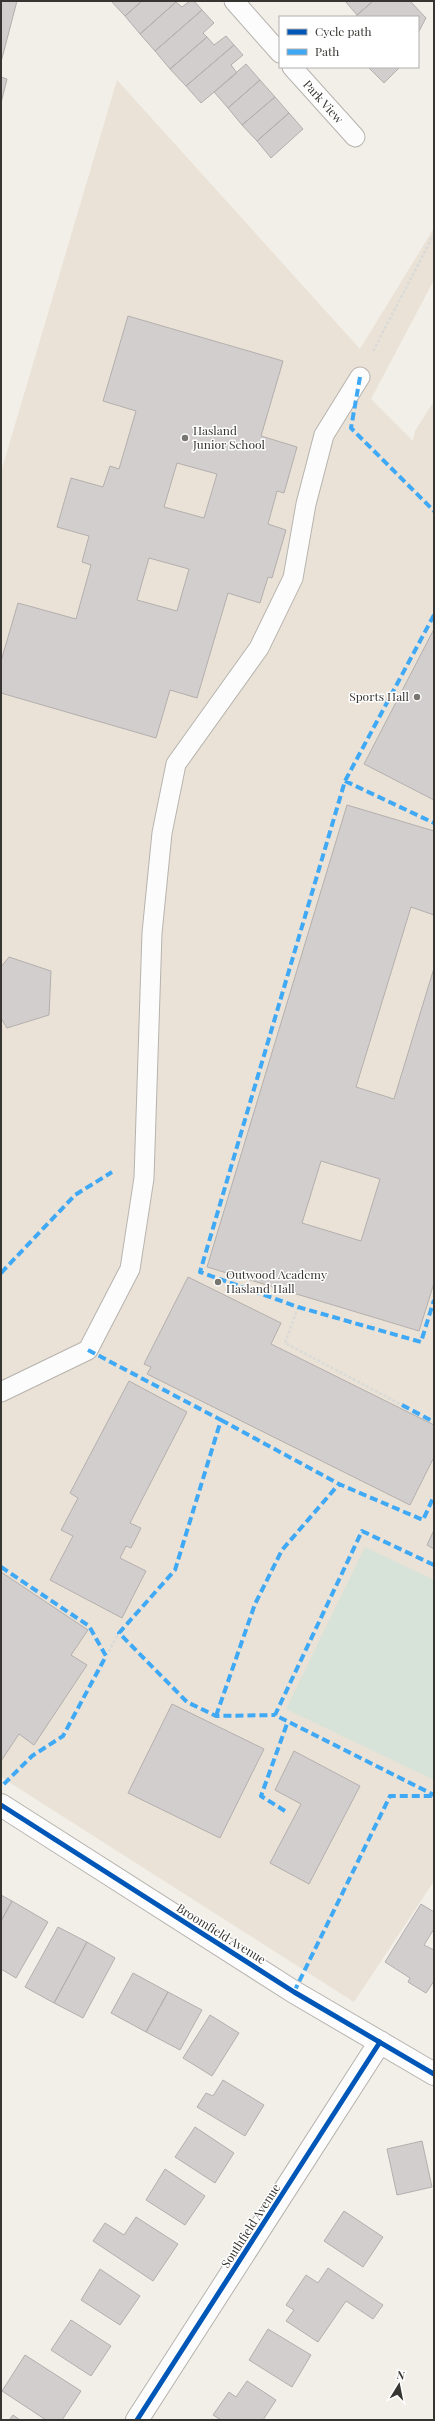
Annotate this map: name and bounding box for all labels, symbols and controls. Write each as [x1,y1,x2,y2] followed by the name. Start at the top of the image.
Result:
[279,16,419,68] legend
[315,23,372,39] text: Cycle path
[315,43,339,59] text: Path
[300,76,348,127] street label: Park View
[192,422,265,452] place label: Hasland Junior School
[180,433,190,443] marker: Hasland Junior School
[349,688,410,704] place label: Sports Hall
[412,692,422,702] marker: Sports Hall
[226,1266,327,1296] place label: Outwood Academy Hasland Hall
[213,1277,223,1287] marker: Outwood Academy Hasland Hall
[174,1899,269,1967] street label: Broomfield Avenue
[217,2180,283,2271] street label: Southfield Avenue
[379,2365,419,2405] north arrow
[396,2367,406,2383] text: N

